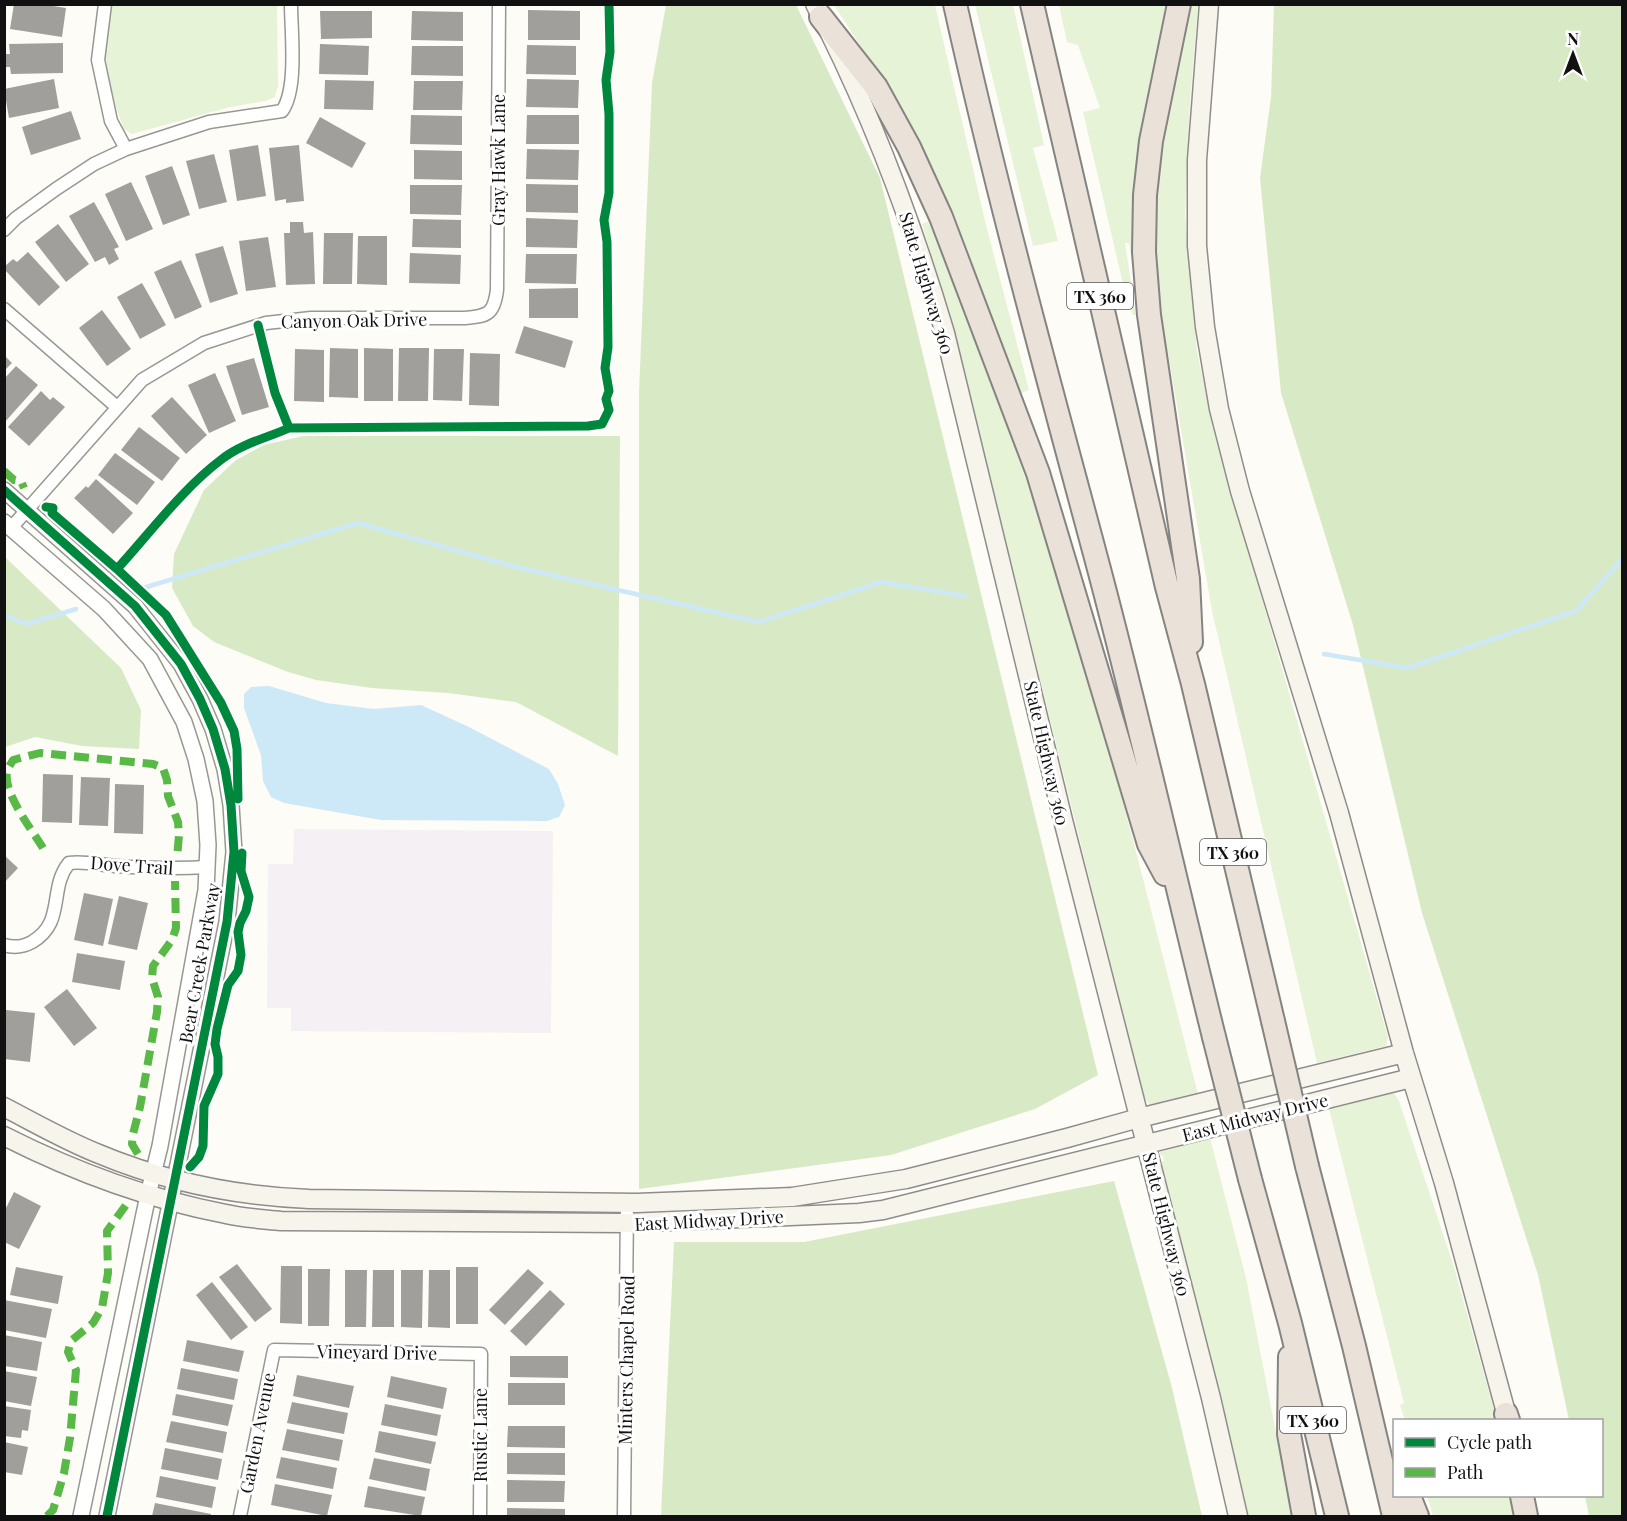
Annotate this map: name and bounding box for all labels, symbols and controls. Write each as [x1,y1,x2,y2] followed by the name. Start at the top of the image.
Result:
[1543,24,1603,84] north arrow
[1567,28,1579,49] text: N
[486,94,510,226] street label: Gray Hawk Lane
[894,209,960,357] street label: State Highway 360
[1067,283,1133,309] road number: TX 360
[281,307,427,333] street label: Canyon Oak Drive
[1019,678,1075,828] street label: State Highway 360
[1200,839,1266,865] road number: TX 360
[90,850,174,880] street label: Dove Trail
[173,881,225,1045] street label: Bear Creek Parkway
[1179,1087,1331,1147] street label: East Midway Drive
[1137,1149,1197,1299] street label: State Highway 360
[634,1204,784,1236] street label: East Midway Drive
[613,1274,639,1445] street label: Minters Chapel Road
[316,1339,437,1365] street label: Vineyard Drive
[234,1370,280,1496] street label: Garden Avenue
[468,1388,492,1482] street label: Rustic Lane
[1280,1407,1346,1433] road number: TX 360
[1393,1419,1603,1497] legend
[1447,1430,1532,1454] text: Cycle path
[1447,1460,1484,1484] text: Path

